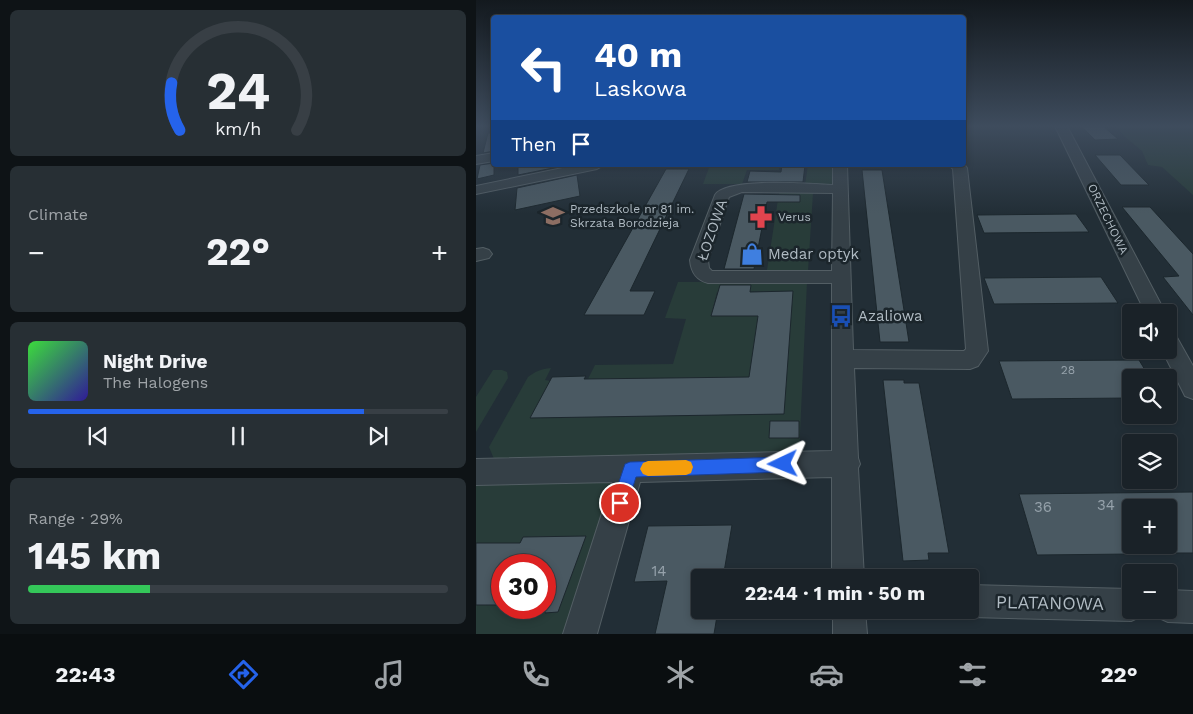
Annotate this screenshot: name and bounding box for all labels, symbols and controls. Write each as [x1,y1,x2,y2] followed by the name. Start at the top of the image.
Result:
[594,34,682,76] text: 40 m
[511,35,576,100] icon: left
[206,61,270,122] text: 24
[594,76,687,101] text: Laskowa
[215,118,261,139] text: km/h
[567,130,595,158] icon: arrive
[511,133,557,156] text: Then
[1085,181,1131,257] street label: ORZECHOWA
[693,197,731,263] street label: ŁOZOWA
[570,202,694,230] place label: Przedszkole nr 81 im. Skrzata Borodzieja
[540,203,566,229] school or university icon: Przedszkole nr 81 im. Skrzata Borodzieja
[748,204,774,230] pharmacy icon: Verus
[28,205,88,224] text: Climate
[778,210,811,224] place label: Verus
[206,230,270,274] text: 22°
[28,236,45,269] text: −
[431,236,448,269] text: +
[739,241,765,267] shop icon: Medar optyk
[768,245,859,263] place label: Medar optyk
[828,303,854,329] bus stop icon: Azaliowa
[1122,304,1177,619] map controls
[1122,304,1177,359] button: sound
[858,307,923,325] place label: Azaliowa
[103,350,208,373] text: Night Drive
[1061,363,1075,377] house number: 28
[1122,369,1177,424] button: search
[103,373,208,392] text: The Halogens
[84,422,112,450] icon: previous
[224,422,252,450] icon: pause
[364,422,392,450] icon: next
[1122,434,1177,489] button: layers
[756,437,808,489] position arrow
[599,482,641,524] pin
[606,489,634,517] icon: arrive
[1097,496,1115,514] house number: 34
[1034,498,1052,516] house number: 36
[1122,499,1177,554] button: +
[28,509,123,528] text: Range · 29%
[28,534,161,578] text: 145 km
[491,554,556,619] speed limit sign: 30
[651,562,667,580] house number: 14
[1122,564,1177,619] button: −
[745,582,925,605] text: 22:44 · 1 min · 50 m
[996,591,1104,614] street label: PLATANOWA
[226,657,261,692] icon: directions
[372,657,407,692] icon: music
[518,657,553,692] icon: phone
[663,657,698,692] icon: climate
[809,657,844,692] icon: car
[955,657,990,692] icon: filters
[55,662,115,687] text: 22:43
[1100,662,1138,687] text: 22°

